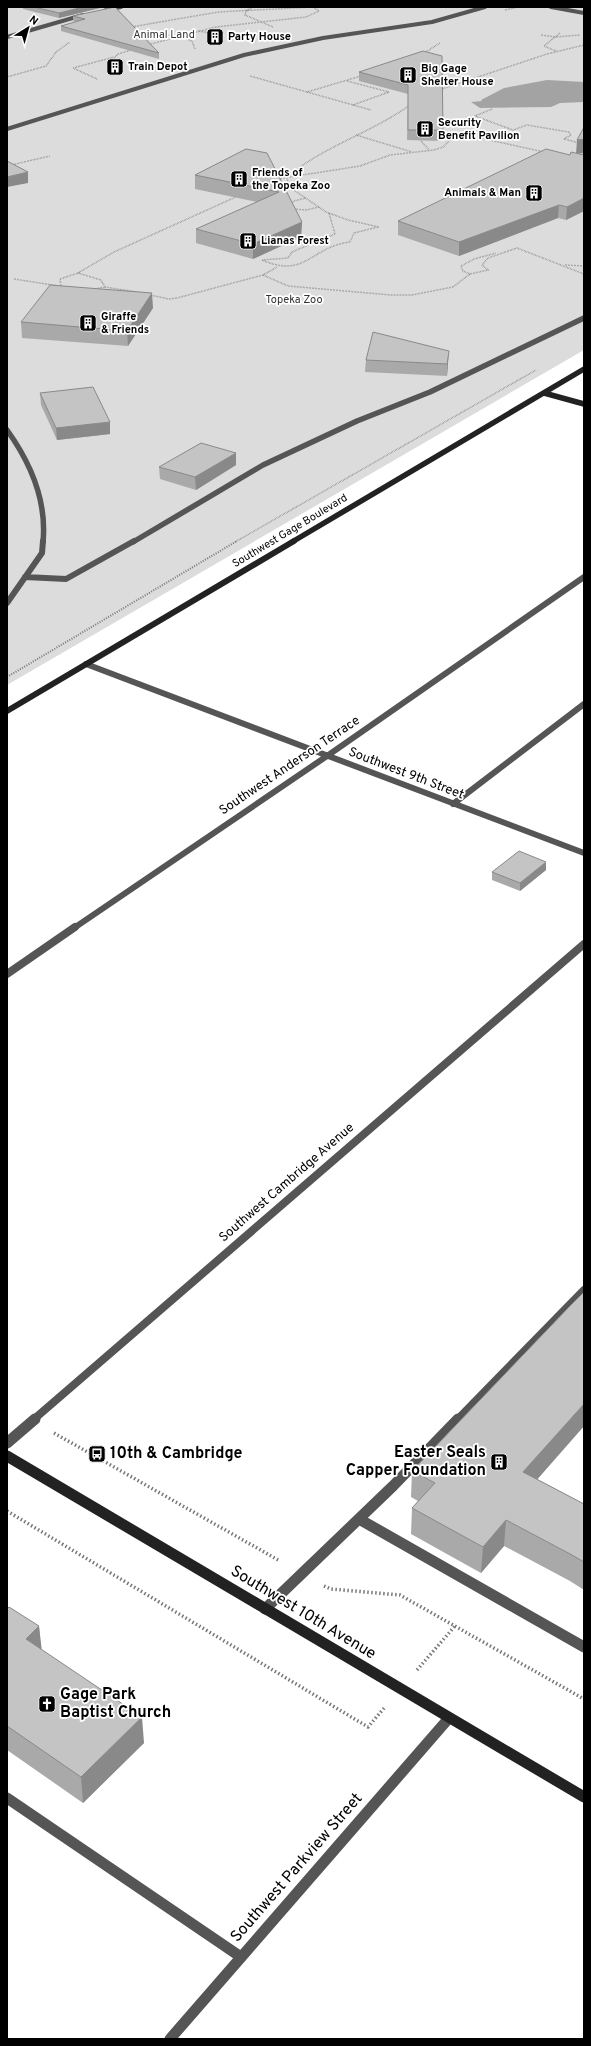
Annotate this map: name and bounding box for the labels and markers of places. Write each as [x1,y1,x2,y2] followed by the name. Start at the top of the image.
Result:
[205,27,225,47] building icon: Party House
[228,30,291,44] place label: Party House
[105,57,125,77] building icon: Train Depot
[128,60,188,74] place label: Train Depot
[421,62,494,89] place label: Big Gage Shelter House
[398,65,418,85] building icon: Big Gage Shelter House
[438,116,520,143] place label: Security Benefit Pavilion
[415,119,435,139] building icon: Security Benefit Pavilion
[252,166,330,193] place label: Friends of the Topeka Zoo
[229,169,249,189] building icon: Friends of the Topeka Zoo
[524,183,544,203] building icon: Animals & Man
[444,186,521,200] place label: Animals & Man
[238,231,258,251] building icon: Lianas Forest
[261,234,329,248] place label: Lianas Forest
[101,310,149,337] place label: Giraffe & Friends
[78,313,98,333] building icon: Giraffe & Friends
[346,1443,486,1481] place label: Easter Seals Capper Foundation
[87,1444,107,1464] bus stop icon: 10th & Cambridge
[110,1444,242,1464] place label: 10th & Cambridge
[489,1452,509,1472] building icon: Easter Seals Capper Foundation
[60,1685,171,1723] place label: Gage Park Baptist Church
[37,1694,57,1714] church icon: Gage Park Baptist Church

